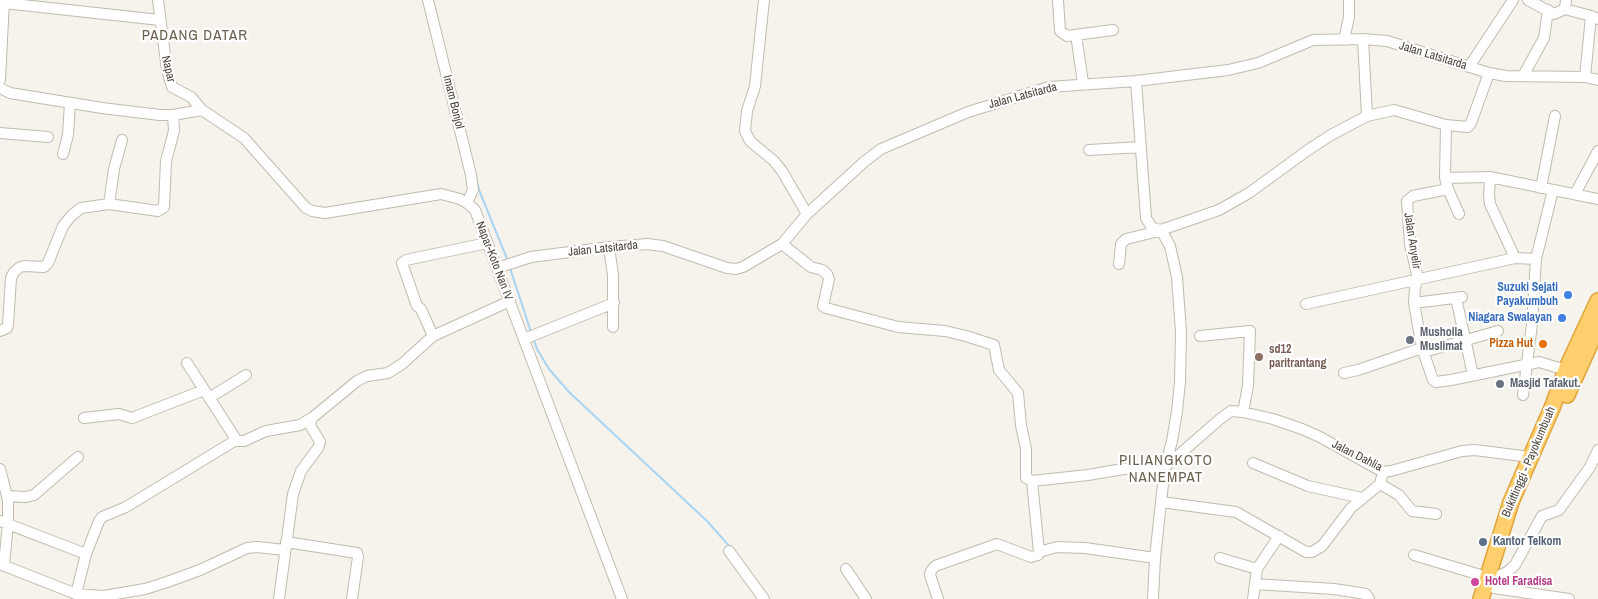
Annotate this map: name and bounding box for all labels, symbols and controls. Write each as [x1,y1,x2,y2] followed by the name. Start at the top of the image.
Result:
[140,27,250,45] district label: PADANG DATAR
[1397,39,1469,73] street label: Jalan Latsitarda
[158,54,178,84] street label: Napar
[439,74,467,130] street label: Imam Bonjol
[987,80,1059,112] street label: Jalan Latsitarda
[1400,212,1424,270] street label: Jalan Anyelir
[472,220,516,302] street label: Napar-Koto Nan IV
[567,238,639,260] street label: Jalan Latsitarda
[1497,281,1558,309] place label: Suzuki Sejati Payakumbuh
[1562,289,1574,301] marker: Suzuki Sejati Payakumbuh
[1468,311,1552,325] place label: Niagara Swalayan
[1556,312,1568,324] marker: Niagara Swalayan
[1420,326,1463,354] place label: Musholla Muslimat
[1404,334,1416,346] marker: Musholla Muslimat
[1489,337,1533,351] place label: Pizza Hut
[1537,338,1549,350] marker: Pizza Hut
[1269,343,1326,371] place label: sd12 paritrantang
[1253,351,1265,363] marker: sd12 paritrantang
[1510,377,1580,391] place label: Masjid Tafakut.
[1494,378,1506,390] marker: Masjid Tafakut.
[1499,405,1559,519] street label: Bukittinggi - Payokumbuah
[1329,437,1385,475] street label: Jalan Dahlia
[1118,452,1214,487] district label: PILIANGKOTO NANEMPAT
[1493,535,1561,549] place label: Kantor Telkom
[1477,536,1489,548] marker: Kantor Telkom
[1485,575,1552,589] place label: Hotel Faradisa
[1469,576,1481,588] marker: Hotel Faradisa

